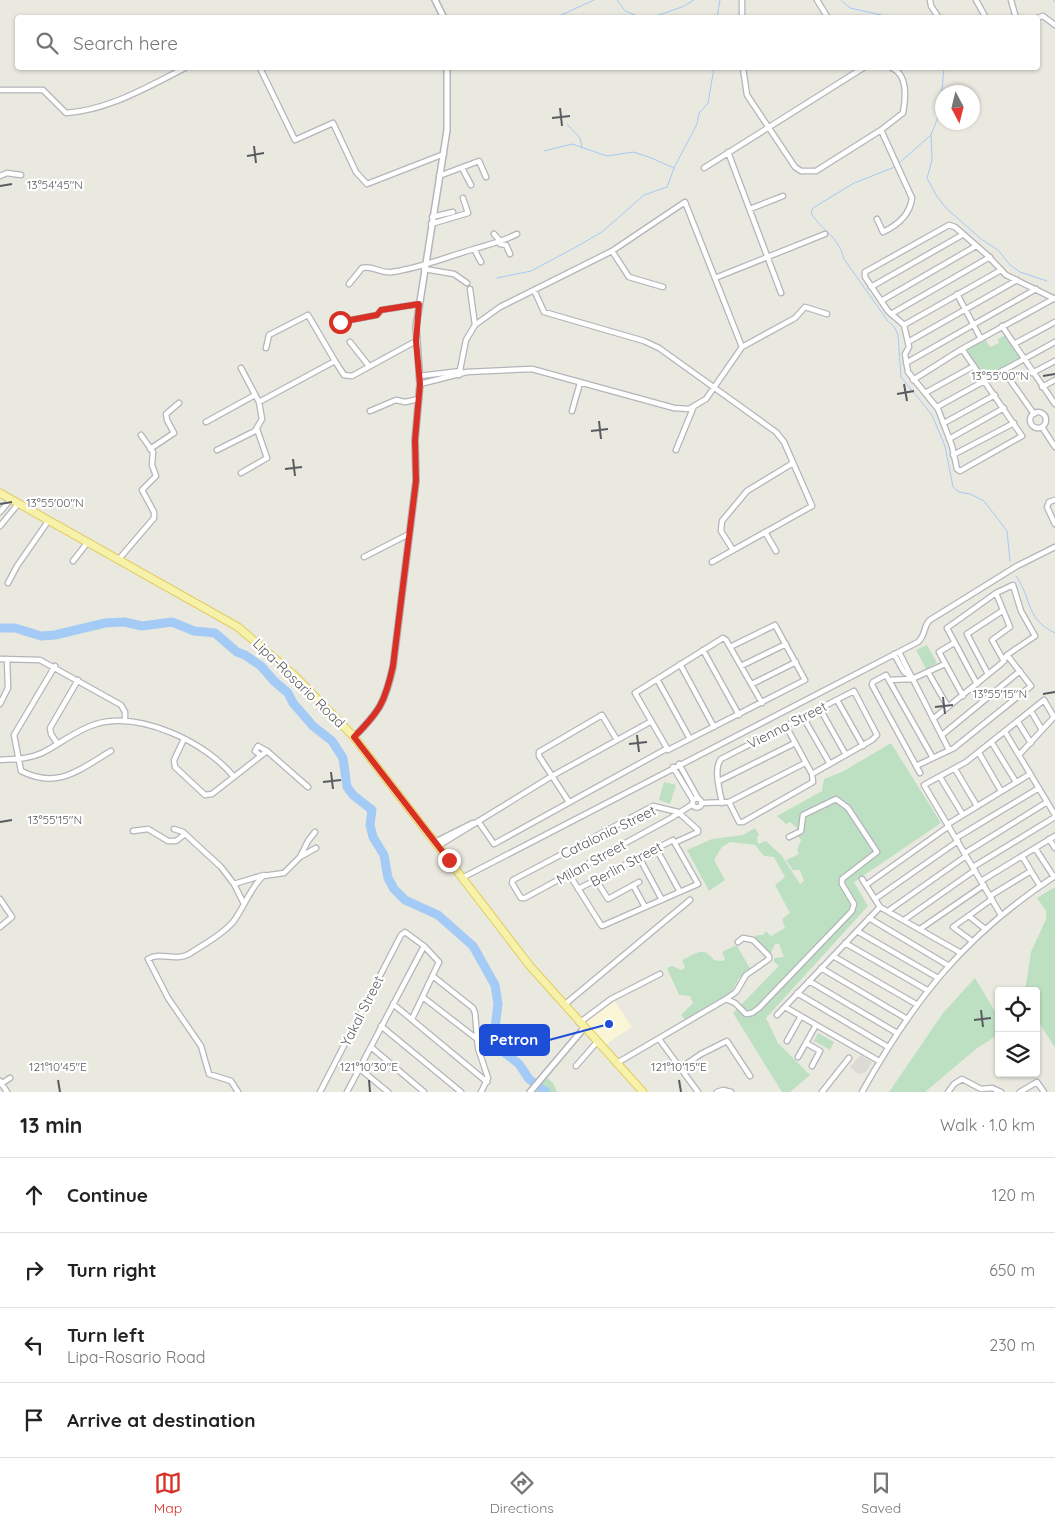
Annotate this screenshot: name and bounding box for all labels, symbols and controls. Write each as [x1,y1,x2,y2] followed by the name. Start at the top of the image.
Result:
[15,15,1040,70] search box
[33,29,61,57] icon: search
[73,31,178,55] text: Search here
[935,85,980,130] north arrow
[27,177,83,192] text: 13°54'45"N
[329,311,352,334] route start
[971,368,1029,383] text: 13°55'00"N
[26,495,84,510] text: 13°55'00"N
[249,634,349,732] street label: Lipa-Rosario Road
[973,686,1027,701] text: 13°55'15"N
[744,697,830,753] street label: Vienna Street
[557,801,659,863] street label: Catalonia Street
[28,812,82,827] text: 13°55'15"N
[553,835,629,888] street label: Milan Street
[587,837,665,890] street label: Berlin Street
[438,849,461,872] route end
[336,972,388,1049] street label: Yakal Street
[995,987,1040,1077] map controls
[995,987,1040,1032] button: locate
[480,1025,549,1055] callout: Petron
[490,1030,538,1049] text: Petron
[995,1032,1040,1077] button: layers
[29,1059,87,1074] text: 121°10'45"E
[340,1059,398,1074] text: 121°10'30"E
[651,1059,707,1074] text: 121°10'15"E
[20,1112,82,1138] text: 13 min
[940,1115,1035,1135] text: Walk · 1.0 km
[20,1181,48,1209] icon: ahead
[67,1183,148,1207] text: Continue
[992,1185,1035,1205] text: 120 m
[20,1256,48,1284] icon: right
[67,1258,156,1282] text: Turn right
[989,1260,1035,1280] text: 650 m
[67,1323,145,1347] text: Turn left
[20,1331,48,1359] icon: left
[989,1335,1035,1355] text: 230 m
[67,1347,206,1367] text: Lipa-Rosario Road
[20,1406,48,1434] icon: arrive
[67,1408,256,1432] text: Arrive at destination
[154,1469,182,1517] tab: Map
[490,1469,554,1517] tab: Directions
[861,1469,901,1517] tab: Saved

